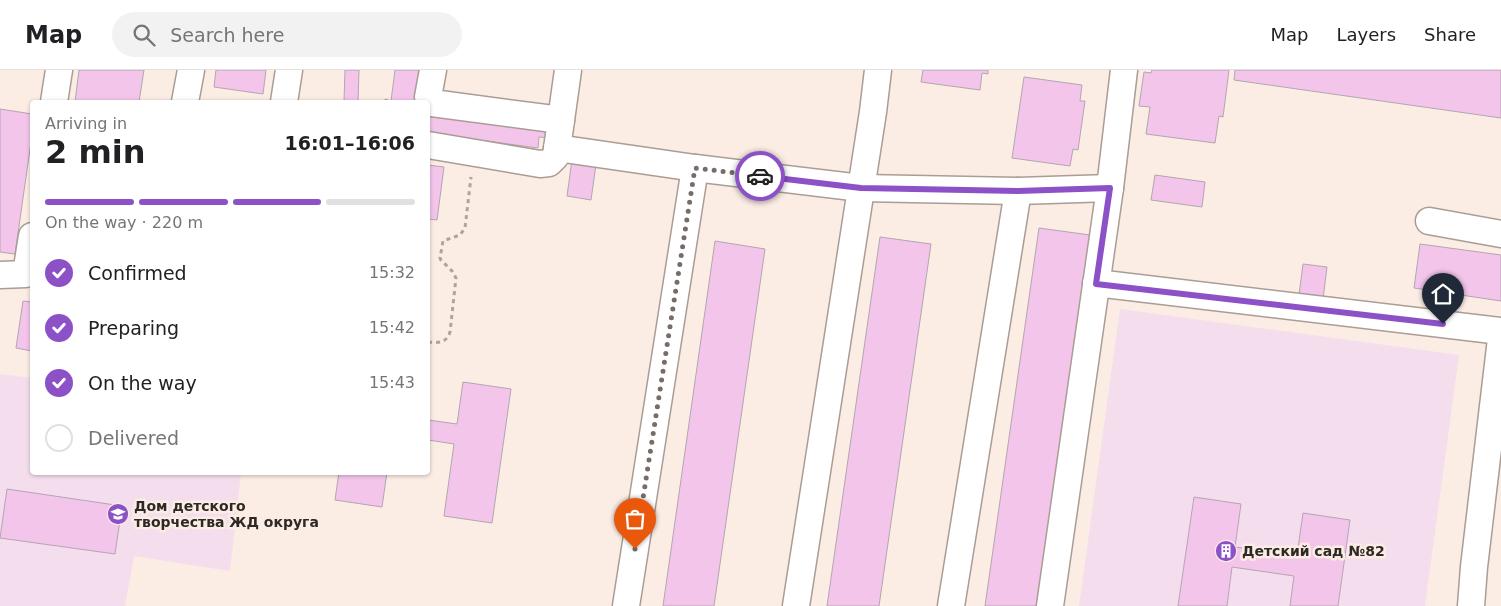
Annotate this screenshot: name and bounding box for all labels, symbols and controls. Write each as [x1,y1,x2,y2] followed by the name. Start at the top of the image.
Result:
[112,12,462,57] search box
[25,21,82,49] text: Map
[130,21,158,49] icon: search
[170,24,284,46] text: Search here
[1270,24,1308,45] text: Map
[1336,24,1396,45] text: Layers
[1424,24,1476,45] text: Share
[45,114,127,133] text: Arriving in
[285,132,415,154] text: 16:01–16:06
[45,133,146,171] text: 2 min
[735,151,785,201] courier
[746,162,774,190] icon: car
[45,213,203,232] text: On the way · 220 m
[45,259,73,287] icon: check
[88,262,187,284] text: Confirmed
[369,263,415,282] text: 15:32
[1422,273,1464,324] pin
[1429,280,1457,308] icon: home
[45,314,73,342] icon: check
[88,317,179,339] text: Preparing
[369,318,415,337] text: 15:42
[45,369,73,397] icon: check
[88,372,197,394] text: On the way
[369,373,415,392] text: 15:43
[88,427,179,449] text: Delivered
[134,498,319,530] place label: Дом детского творчества ЖД округа
[614,498,656,549] pin
[106,502,130,526] school or university icon: Дом детского творчества ЖД округа
[621,505,649,533] icon: bag
[1214,539,1238,563] building icon: Детский сад №82
[1242,543,1385,559] place label: Детский сад №82

